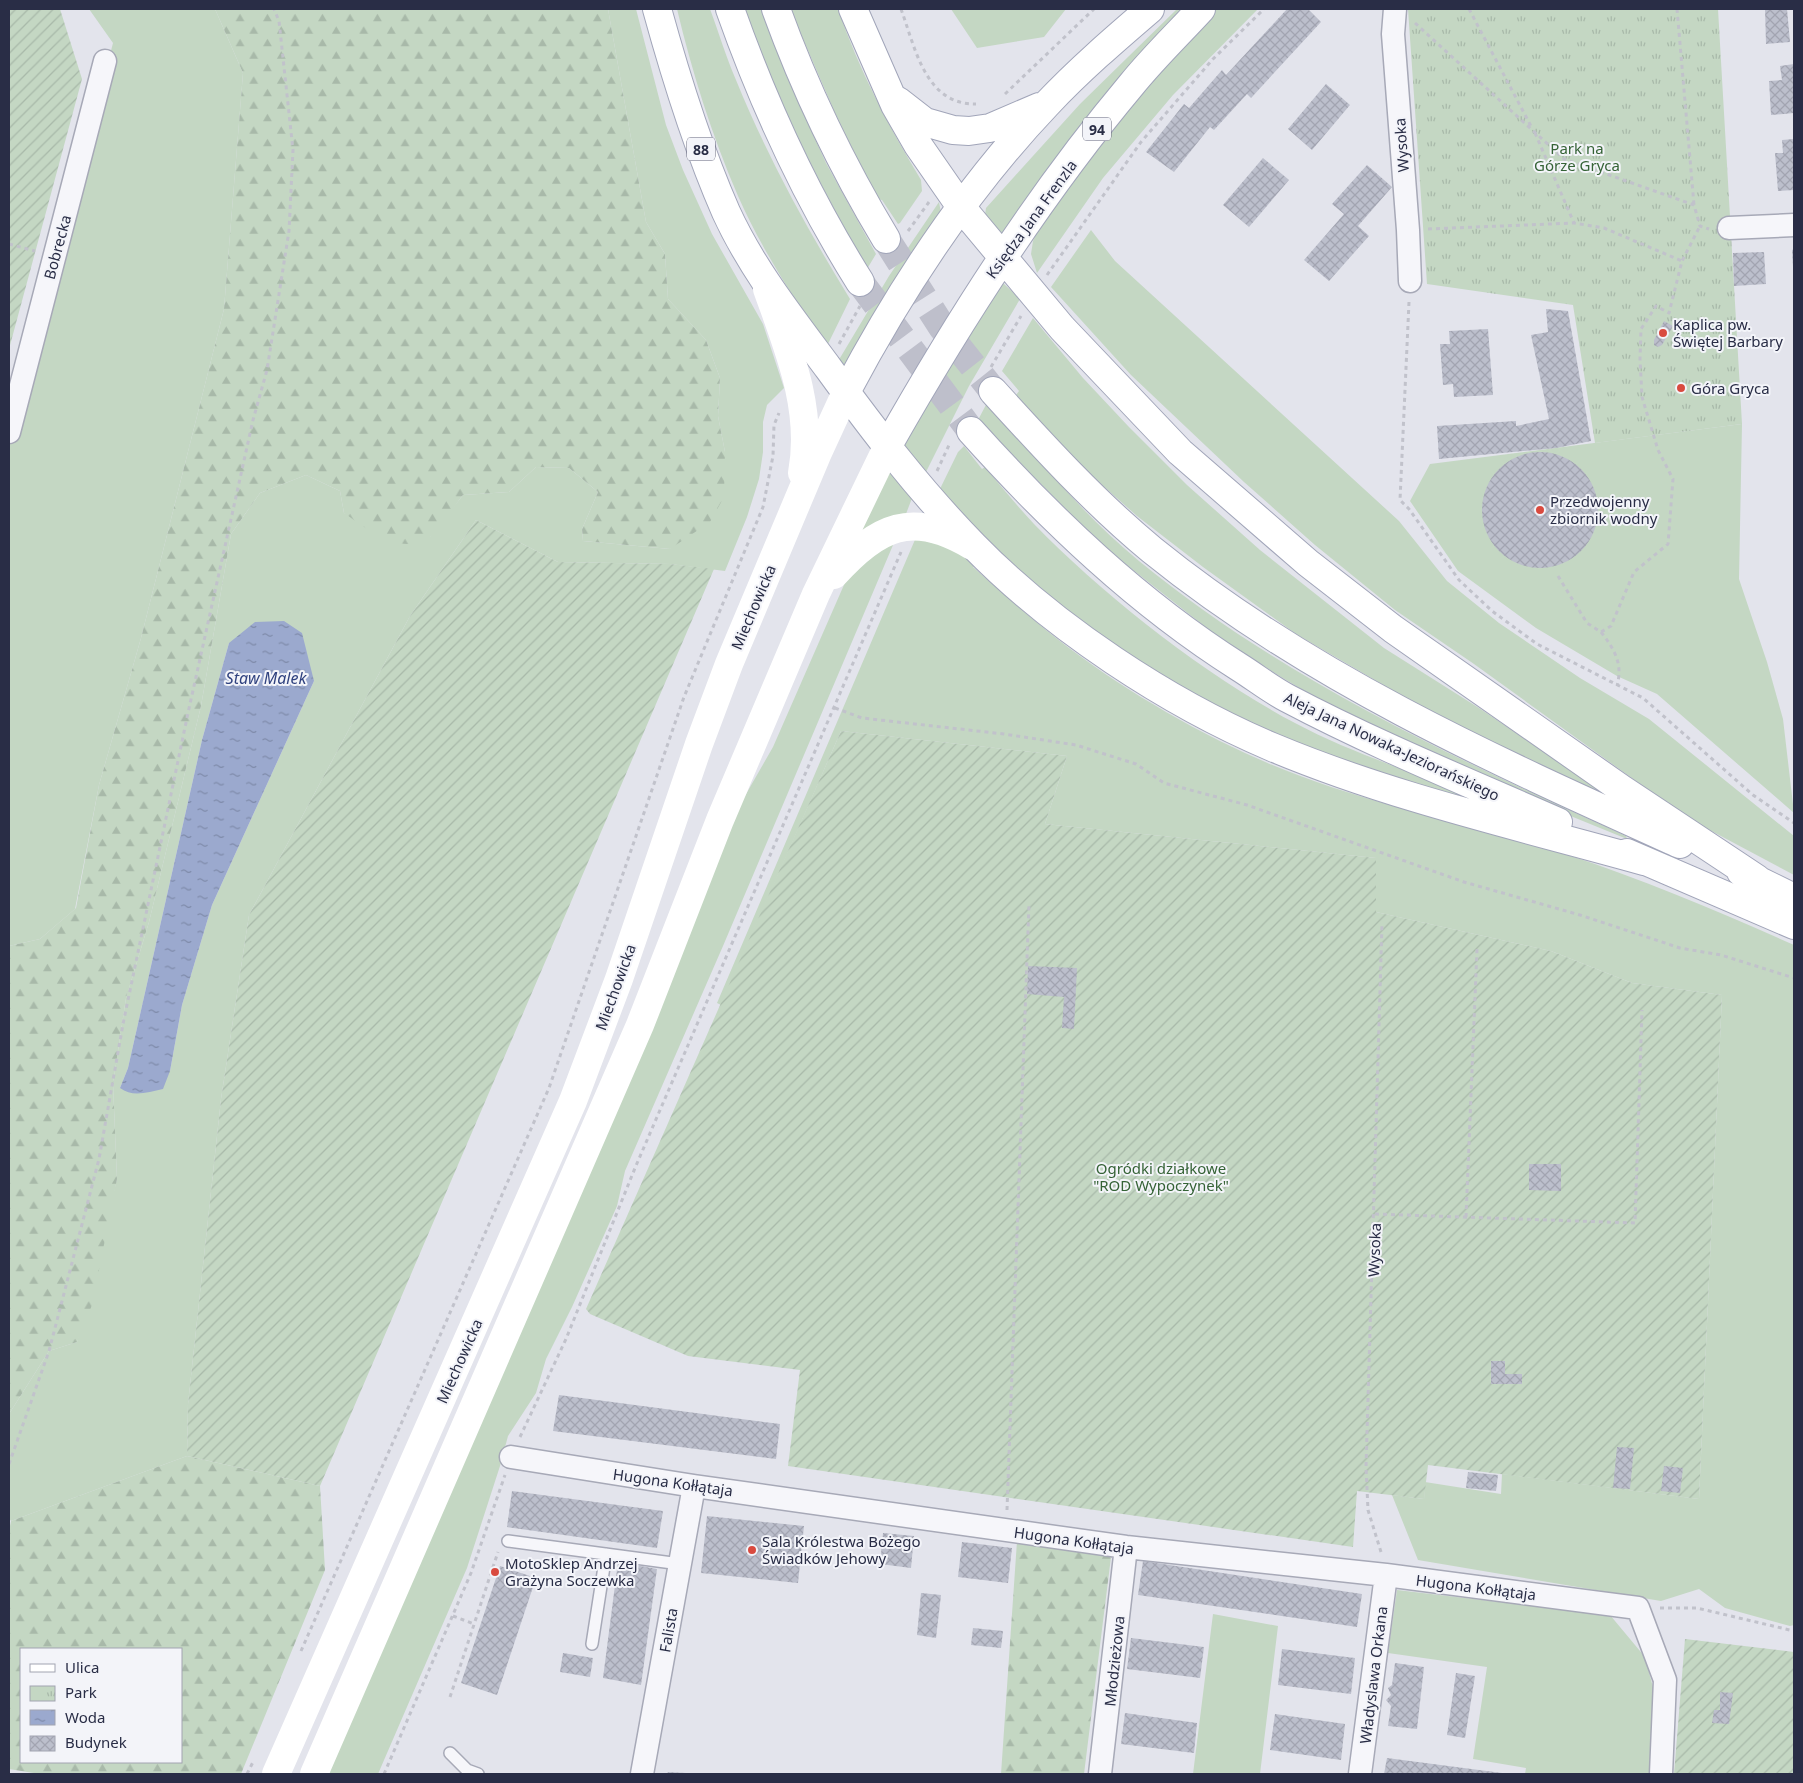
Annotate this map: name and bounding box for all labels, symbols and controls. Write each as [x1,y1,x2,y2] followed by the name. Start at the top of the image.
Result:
[1389,117,1413,173] street label: Wysoka
[1083,118,1111,140] road number: 94
[687,138,715,160] road number: 88
[1534,138,1620,175] park label: Park na Górze Gryca
[981,156,1081,282] street label: Księdza Jana Frenzla
[39,213,75,281] street label: Bobrecka
[1673,314,1783,351] place label: Kaplica pw. Świętej Barbary
[1657,327,1669,339] marker: Kaplica pw. Świętej Barbary
[1691,378,1770,398] place label: Góra Gryca
[1675,382,1687,394] marker: Góra Gryca
[1550,491,1658,528] place label: Przedwojenny zbiornik wodny
[1534,504,1546,516] marker: Przedwojenny zbiornik wodny
[726,561,780,653] street label: Miechowicka
[226,667,307,689] water label: Staw Malek
[1281,687,1503,805] street label: Aleja Jana Nowaka-Jeziorańskiego
[590,941,640,1033] street label: Miechowicka
[1093,1158,1229,1195] park label: Ogródki działkowe "ROD Wypoczynek"
[1363,1223,1385,1277] street label: Wysoka
[431,1316,487,1406] street label: Miechowicka
[612,1464,734,1500] street label: Hugona Kołłątaja
[1013,1522,1135,1558] street label: Hugona Kołłątaja
[762,1531,921,1568] place label: Sala Królestwa Bożego Świadków Jehowy
[746,1544,758,1556] marker: Sala Królestwa Bożego Świadków Jehowy
[505,1553,638,1590] place label: MotoSklep Andrzej Grażyna Soczewka
[489,1566,501,1578] marker: MotoSklep Andrzej Grażyna Soczewka
[1415,1570,1537,1604] street label: Hugona Kołłątaja
[1355,1605,1391,1745] street label: Władyslawa Orkana
[654,1606,682,1654] street label: Falista
[1099,1615,1129,1707] street label: Młodzieżowa
[20,1648,182,1763] legend
[65,1657,99,1677] text: Ulica
[65,1682,97,1702] text: Park
[65,1707,105,1727] text: Woda
[65,1732,127,1752] text: Budynek

